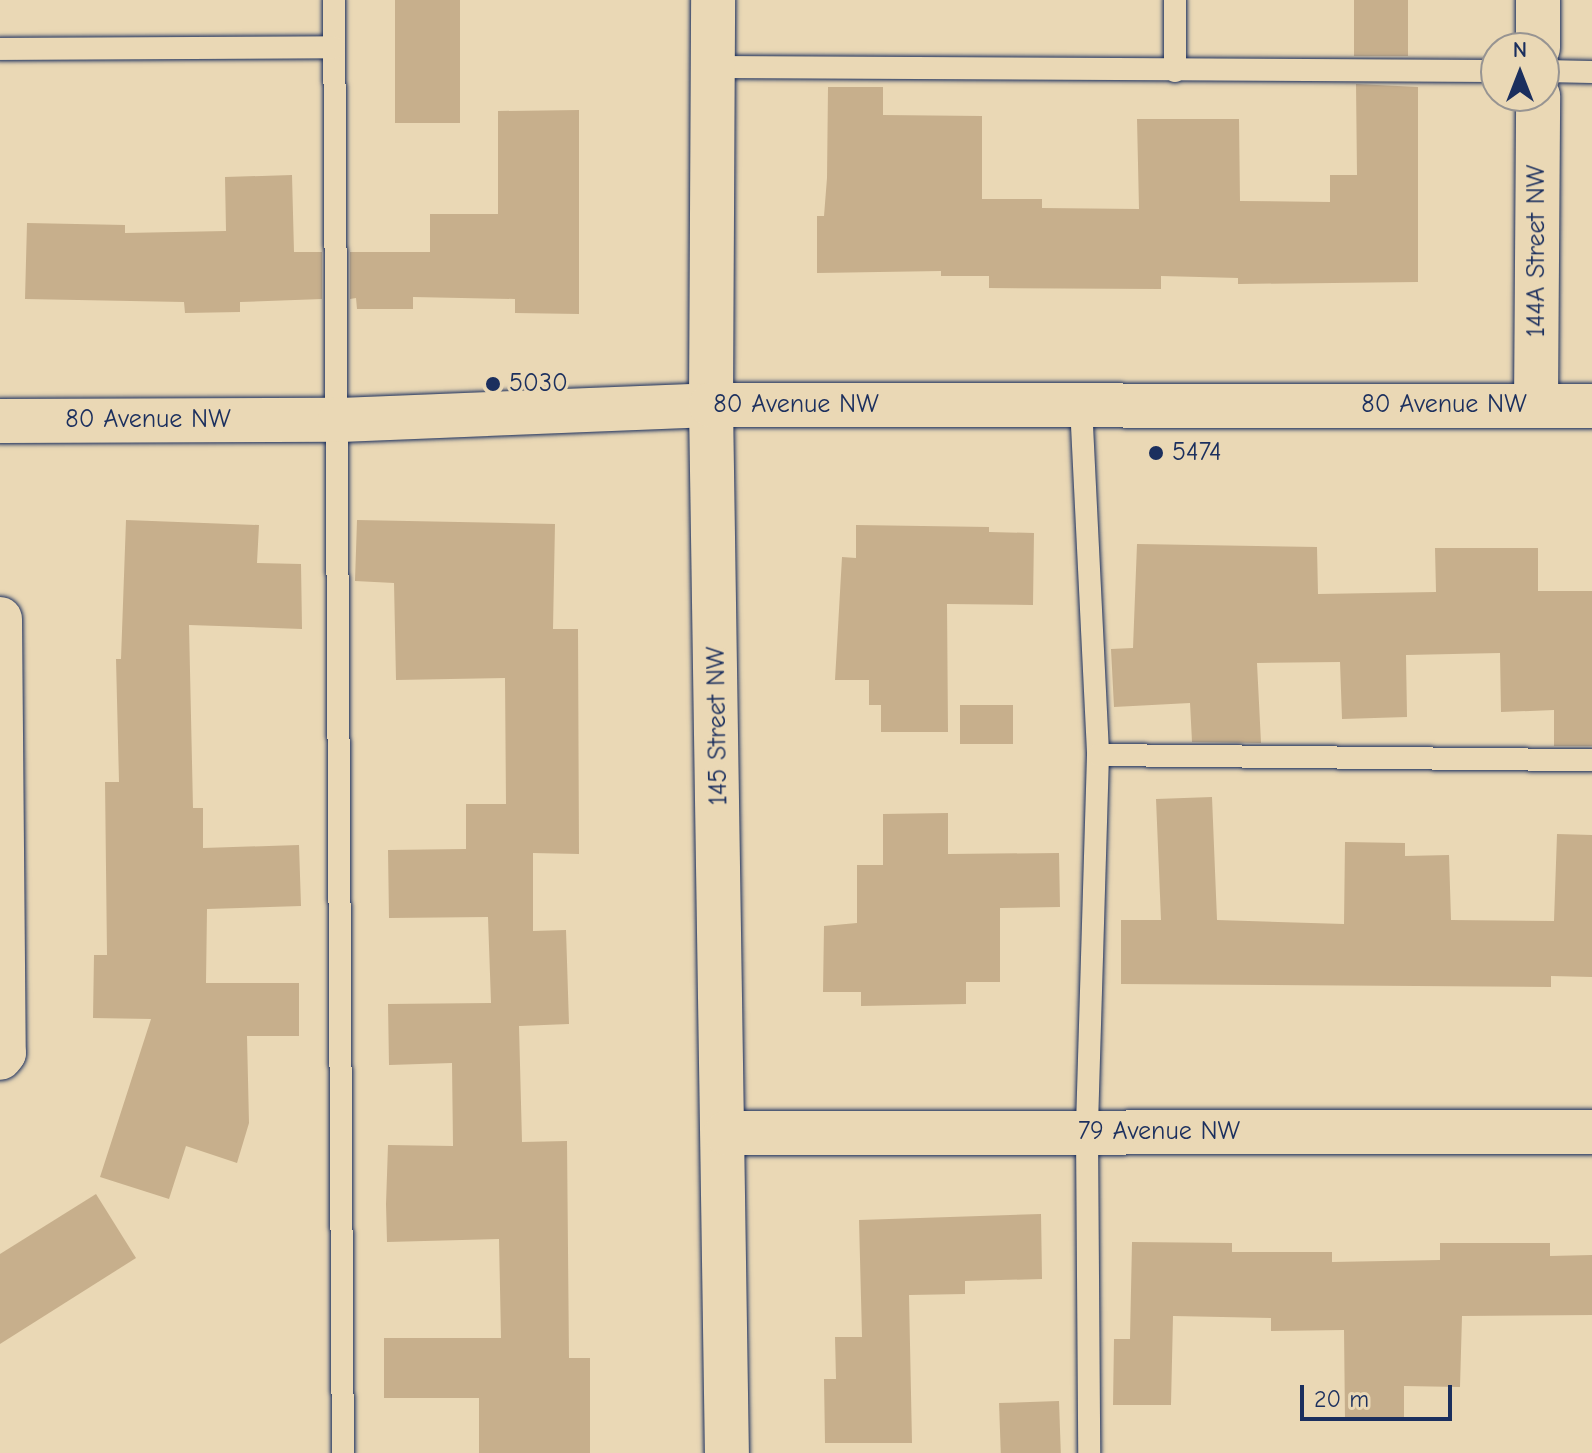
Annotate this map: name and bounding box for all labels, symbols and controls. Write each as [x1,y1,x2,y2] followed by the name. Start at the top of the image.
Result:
[1480,32,1560,112] north arrow
[1513,37,1527,63] text: N
[1521,165,1553,337] street label: 144A Street NW
[509,368,568,400] place label: 5030
[484,375,502,393] marker: 5030
[713,389,879,421] street label: 80 Avenue NW
[1361,389,1527,421] street label: 80 Avenue NW
[65,404,231,436] street label: 80 Avenue NW
[1172,437,1221,469] place label: 5474
[1147,444,1165,462] marker: 5474
[701,646,735,806] street label: 145 Street NW
[1078,1116,1240,1148] street label: 79 Avenue NW
[1304,1369,1456,1419] scale bar
[1314,1385,1369,1413] text: 20 m

